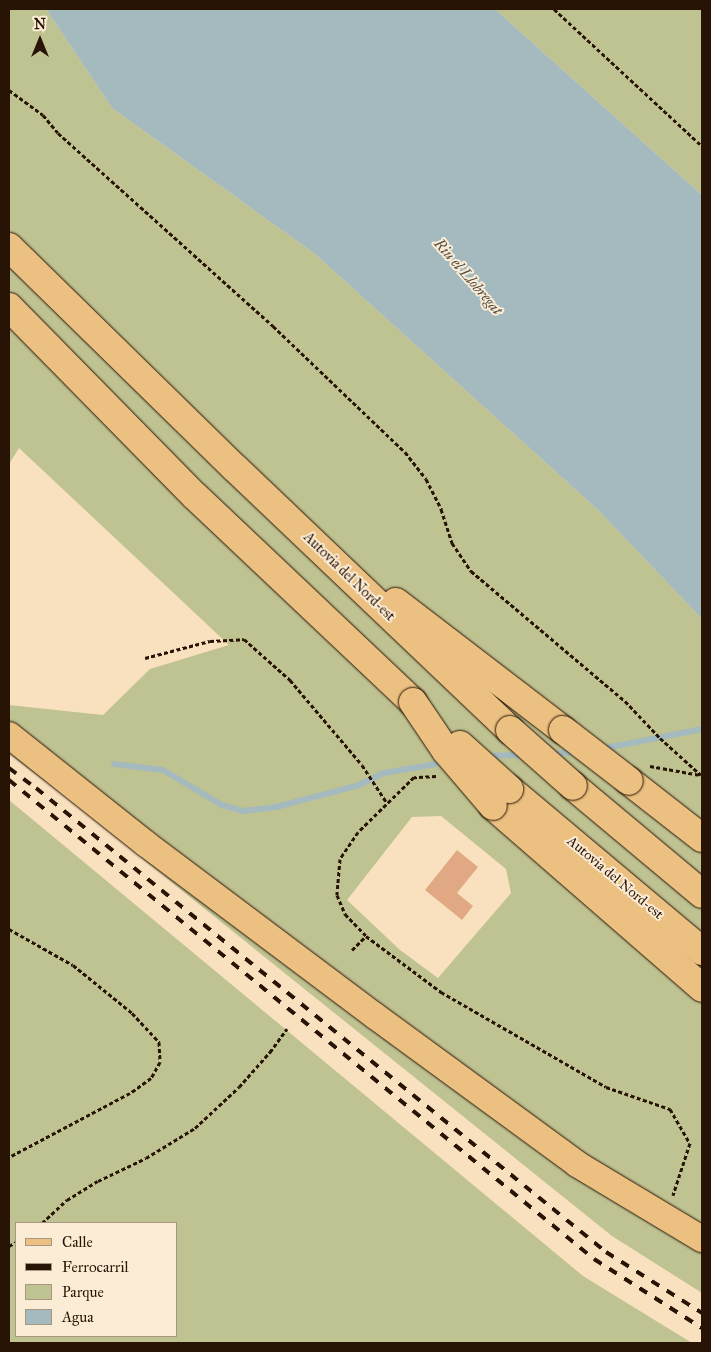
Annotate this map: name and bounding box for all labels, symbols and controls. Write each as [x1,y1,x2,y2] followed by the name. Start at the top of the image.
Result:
[15,15,65,65] north arrow
[34,16,46,33] text: N
[430,235,506,319] water label: Riu el Llobregat
[300,529,398,625] street label: Autovia del Nord-est
[563,833,667,923] street label: Autovia del Nord-est
[15,1222,178,1337] legend
[62,1233,93,1251] text: Calle
[62,1258,129,1276] text: Ferrocarril
[62,1283,104,1301] text: Parque
[62,1308,94,1326] text: Agua

